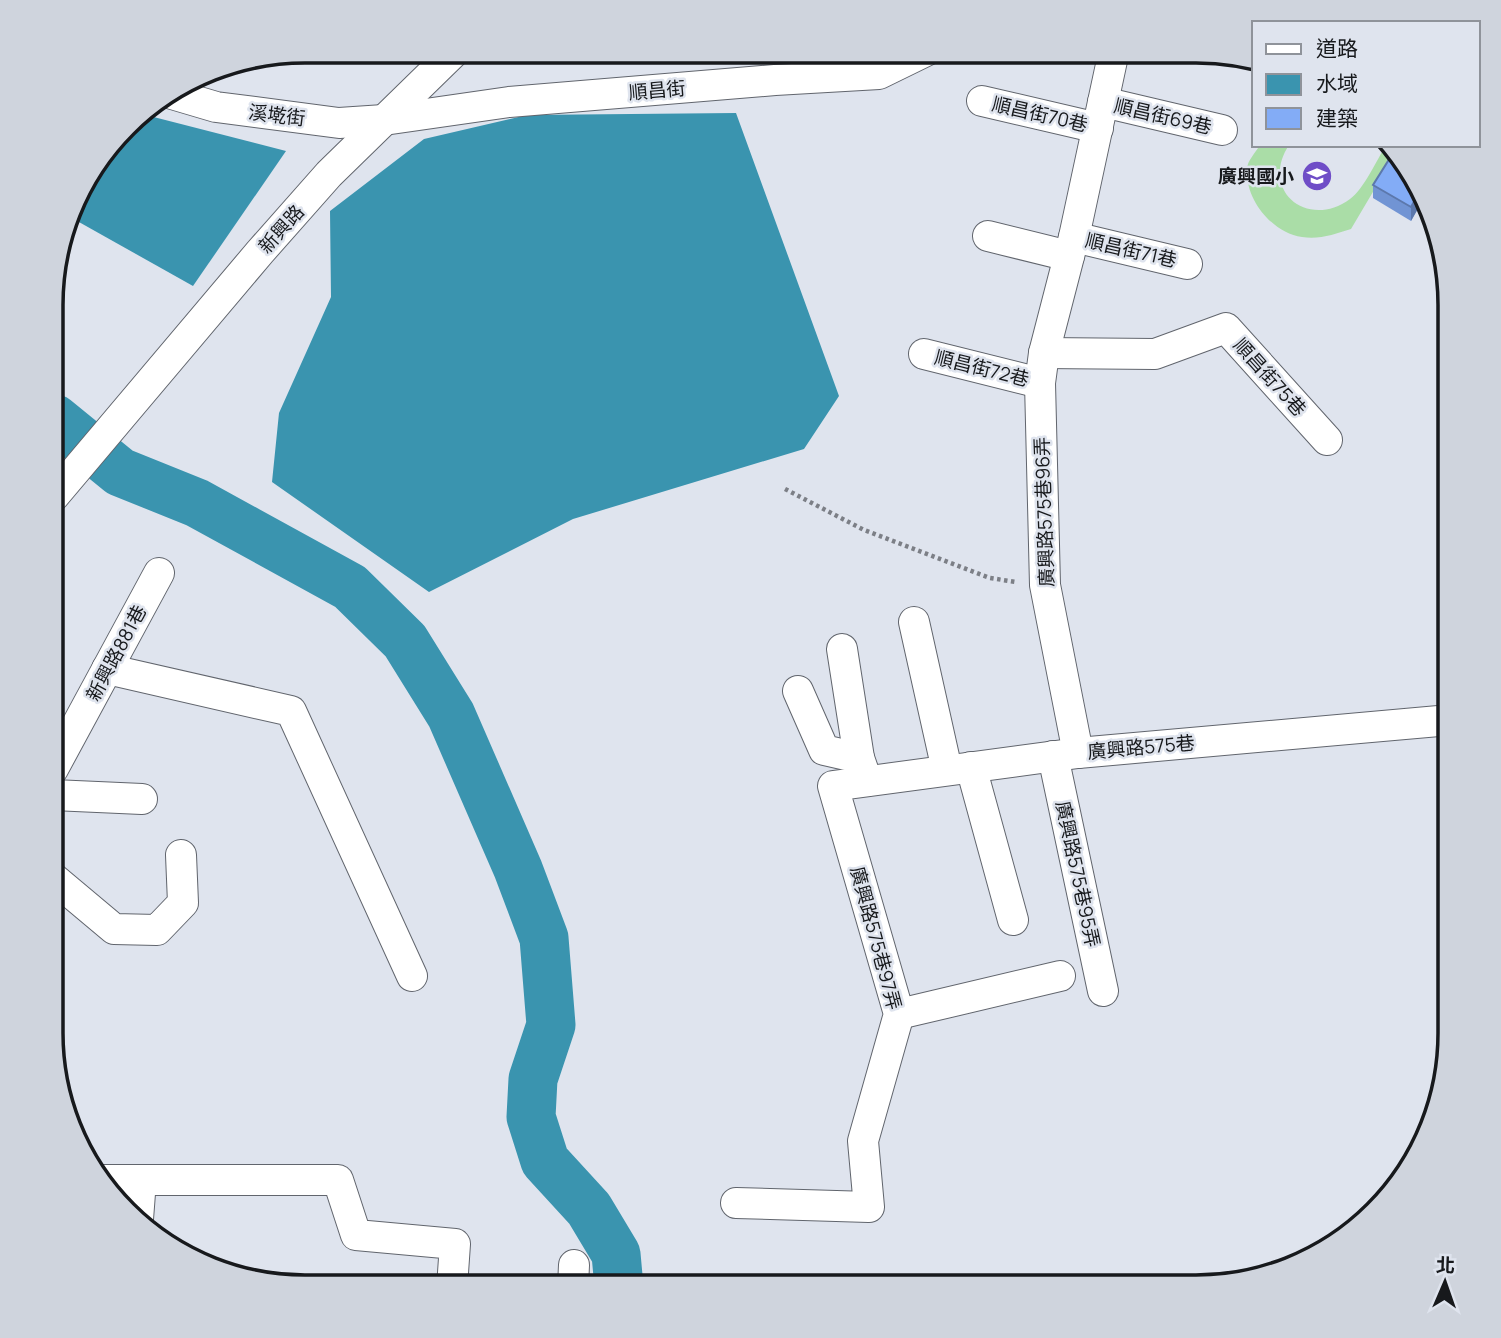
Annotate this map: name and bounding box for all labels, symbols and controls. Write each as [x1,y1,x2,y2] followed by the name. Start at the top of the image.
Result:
[1252,21,1480,147] legend
[1316,34,1358,62] text: 道路
[1316,69,1358,97] text: 水域
[627,75,687,105] street label: 順昌街
[990,90,1090,138] street label: 順昌街70巷
[1112,92,1214,140] street label: 順昌街69巷
[247,99,307,131] street label: 溪墘街
[1316,104,1358,132] text: 建築
[1300,159,1334,193] school or university icon: 廣興國小
[1218,163,1294,189] place label: 廣興國小
[252,199,310,259] street label: 新興路
[1083,227,1179,273] street label: 順昌街71巷
[1228,332,1312,422] street label: 順昌街75巷
[932,344,1032,392] street label: 順昌街72巷
[1028,437,1060,587] street label: 廣興路575巷96弄
[80,600,152,706] street label: 新興路881巷
[1086,729,1196,765] street label: 廣興路575巷
[1050,798,1106,950] street label: 廣興路575巷95弄
[844,863,908,1013] street label: 廣興路575巷97弄
[1410,1247,1480,1317] north arrow
[1436,1252,1456,1278] text: 北

